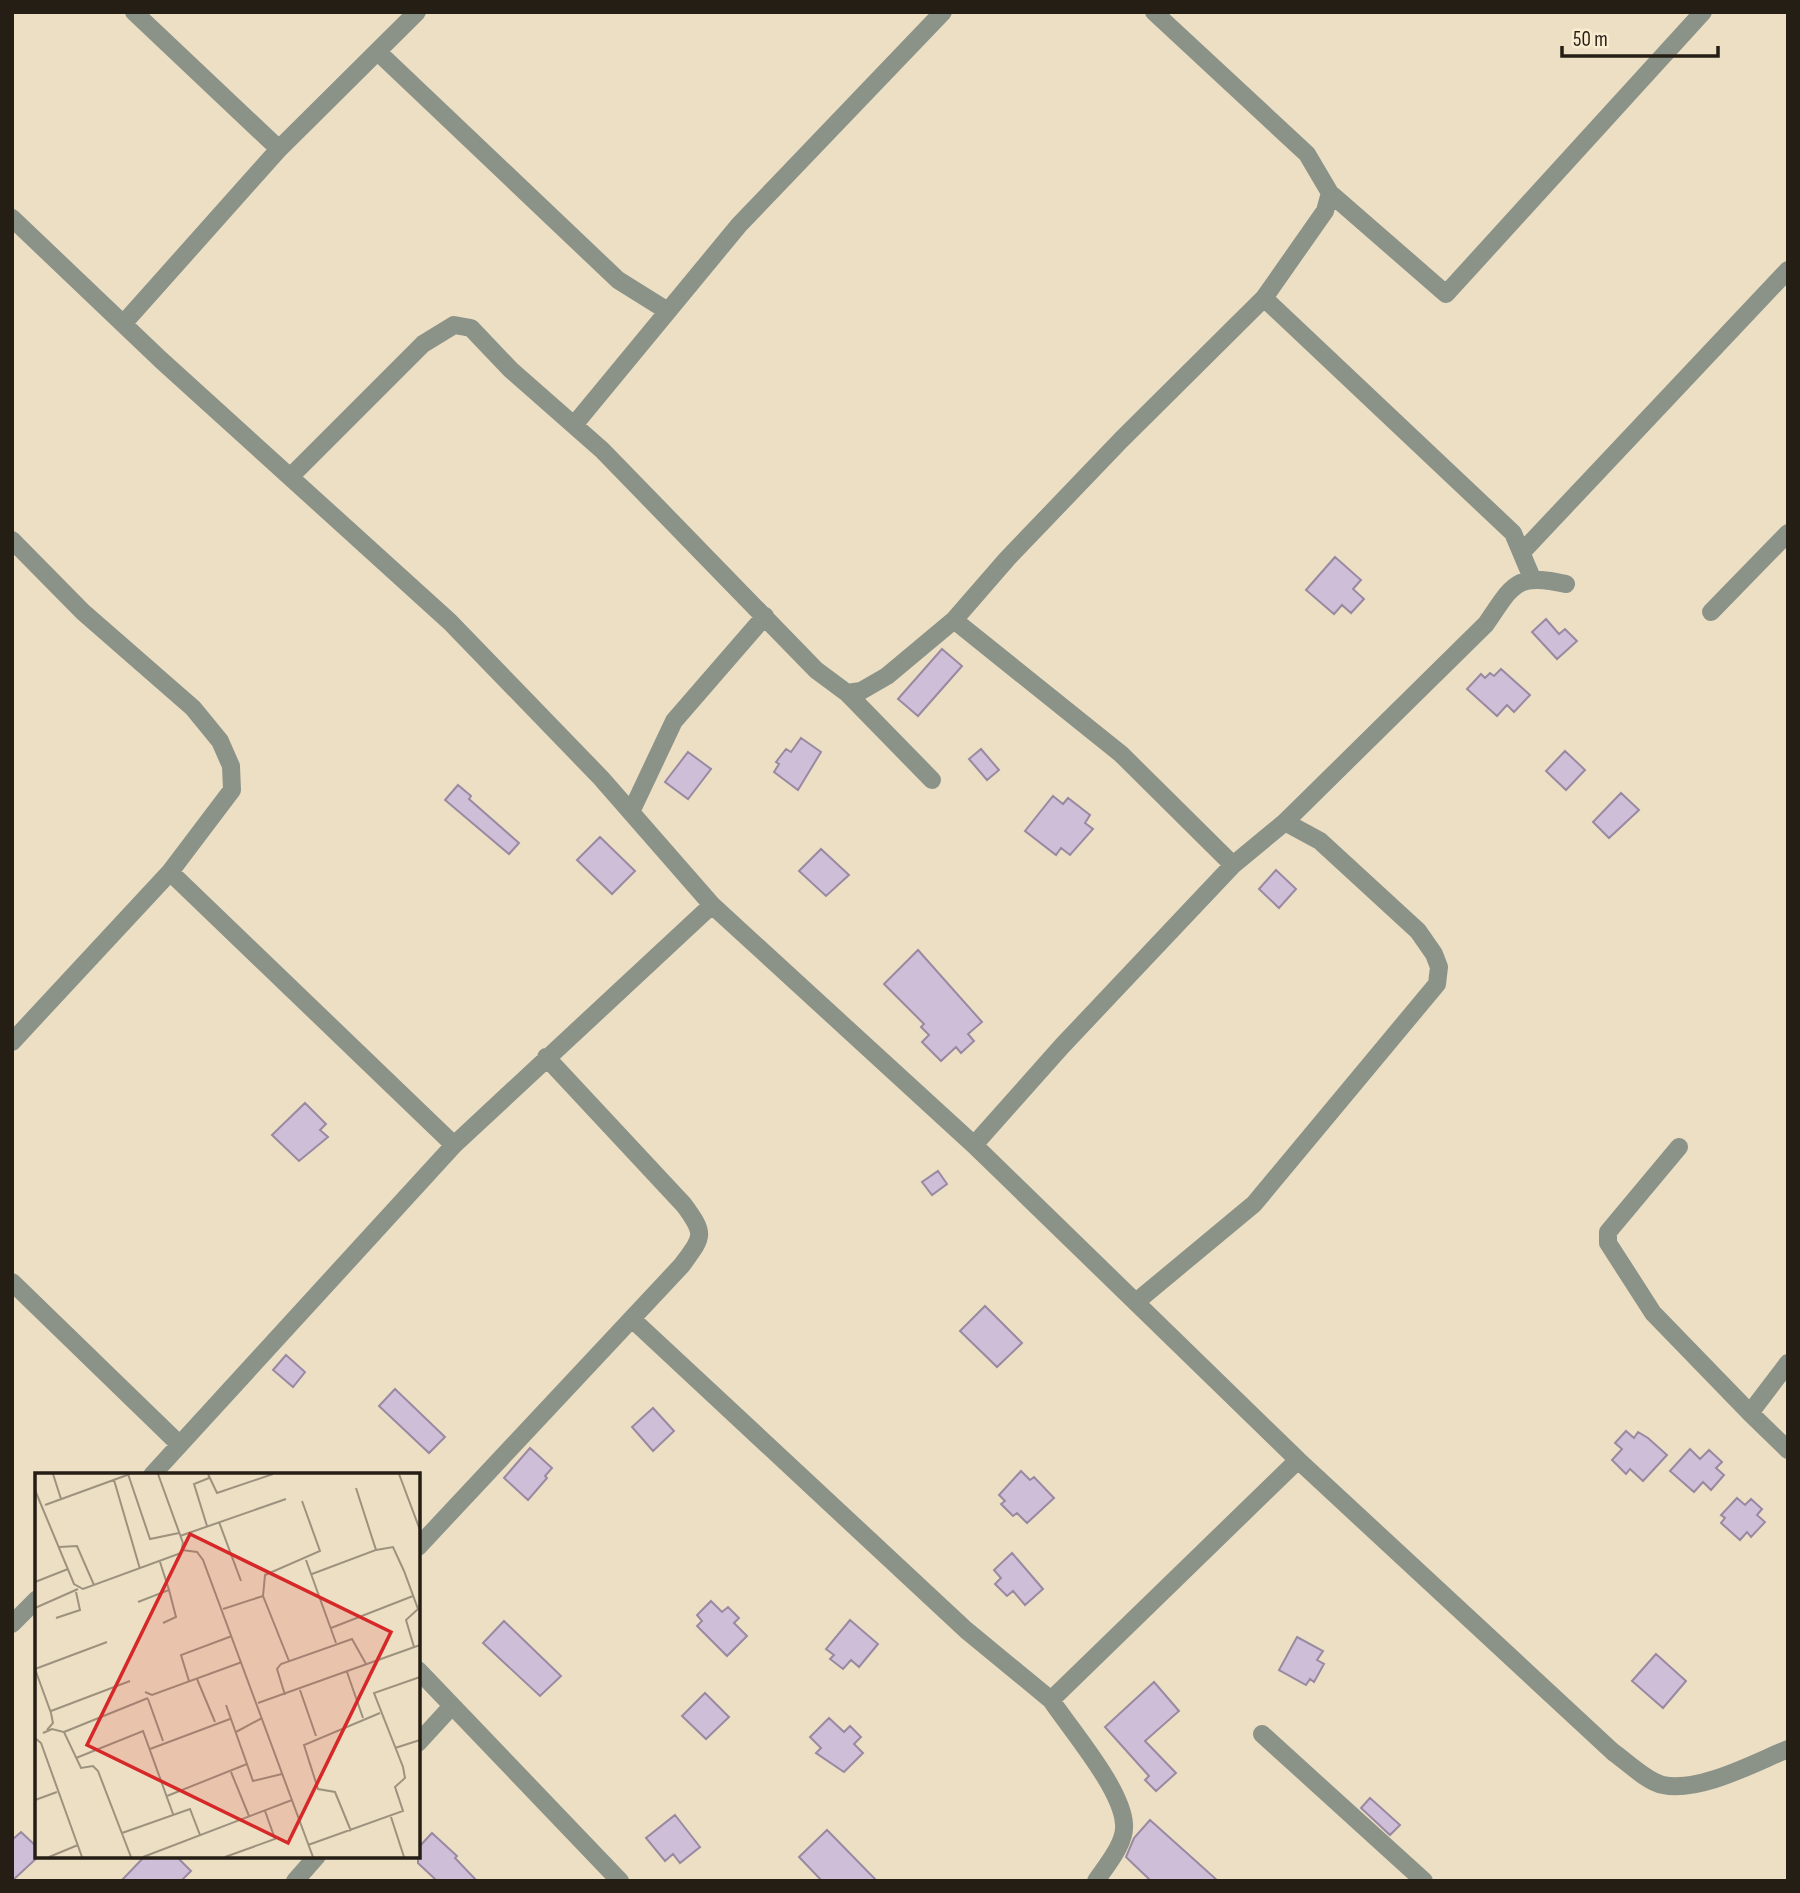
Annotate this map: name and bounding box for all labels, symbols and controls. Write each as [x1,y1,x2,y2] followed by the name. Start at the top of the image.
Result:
[1562,14,1718,58] scale bar
[1573,27,1608,52] text: 50 m
[35,1473,420,1858] inset map

